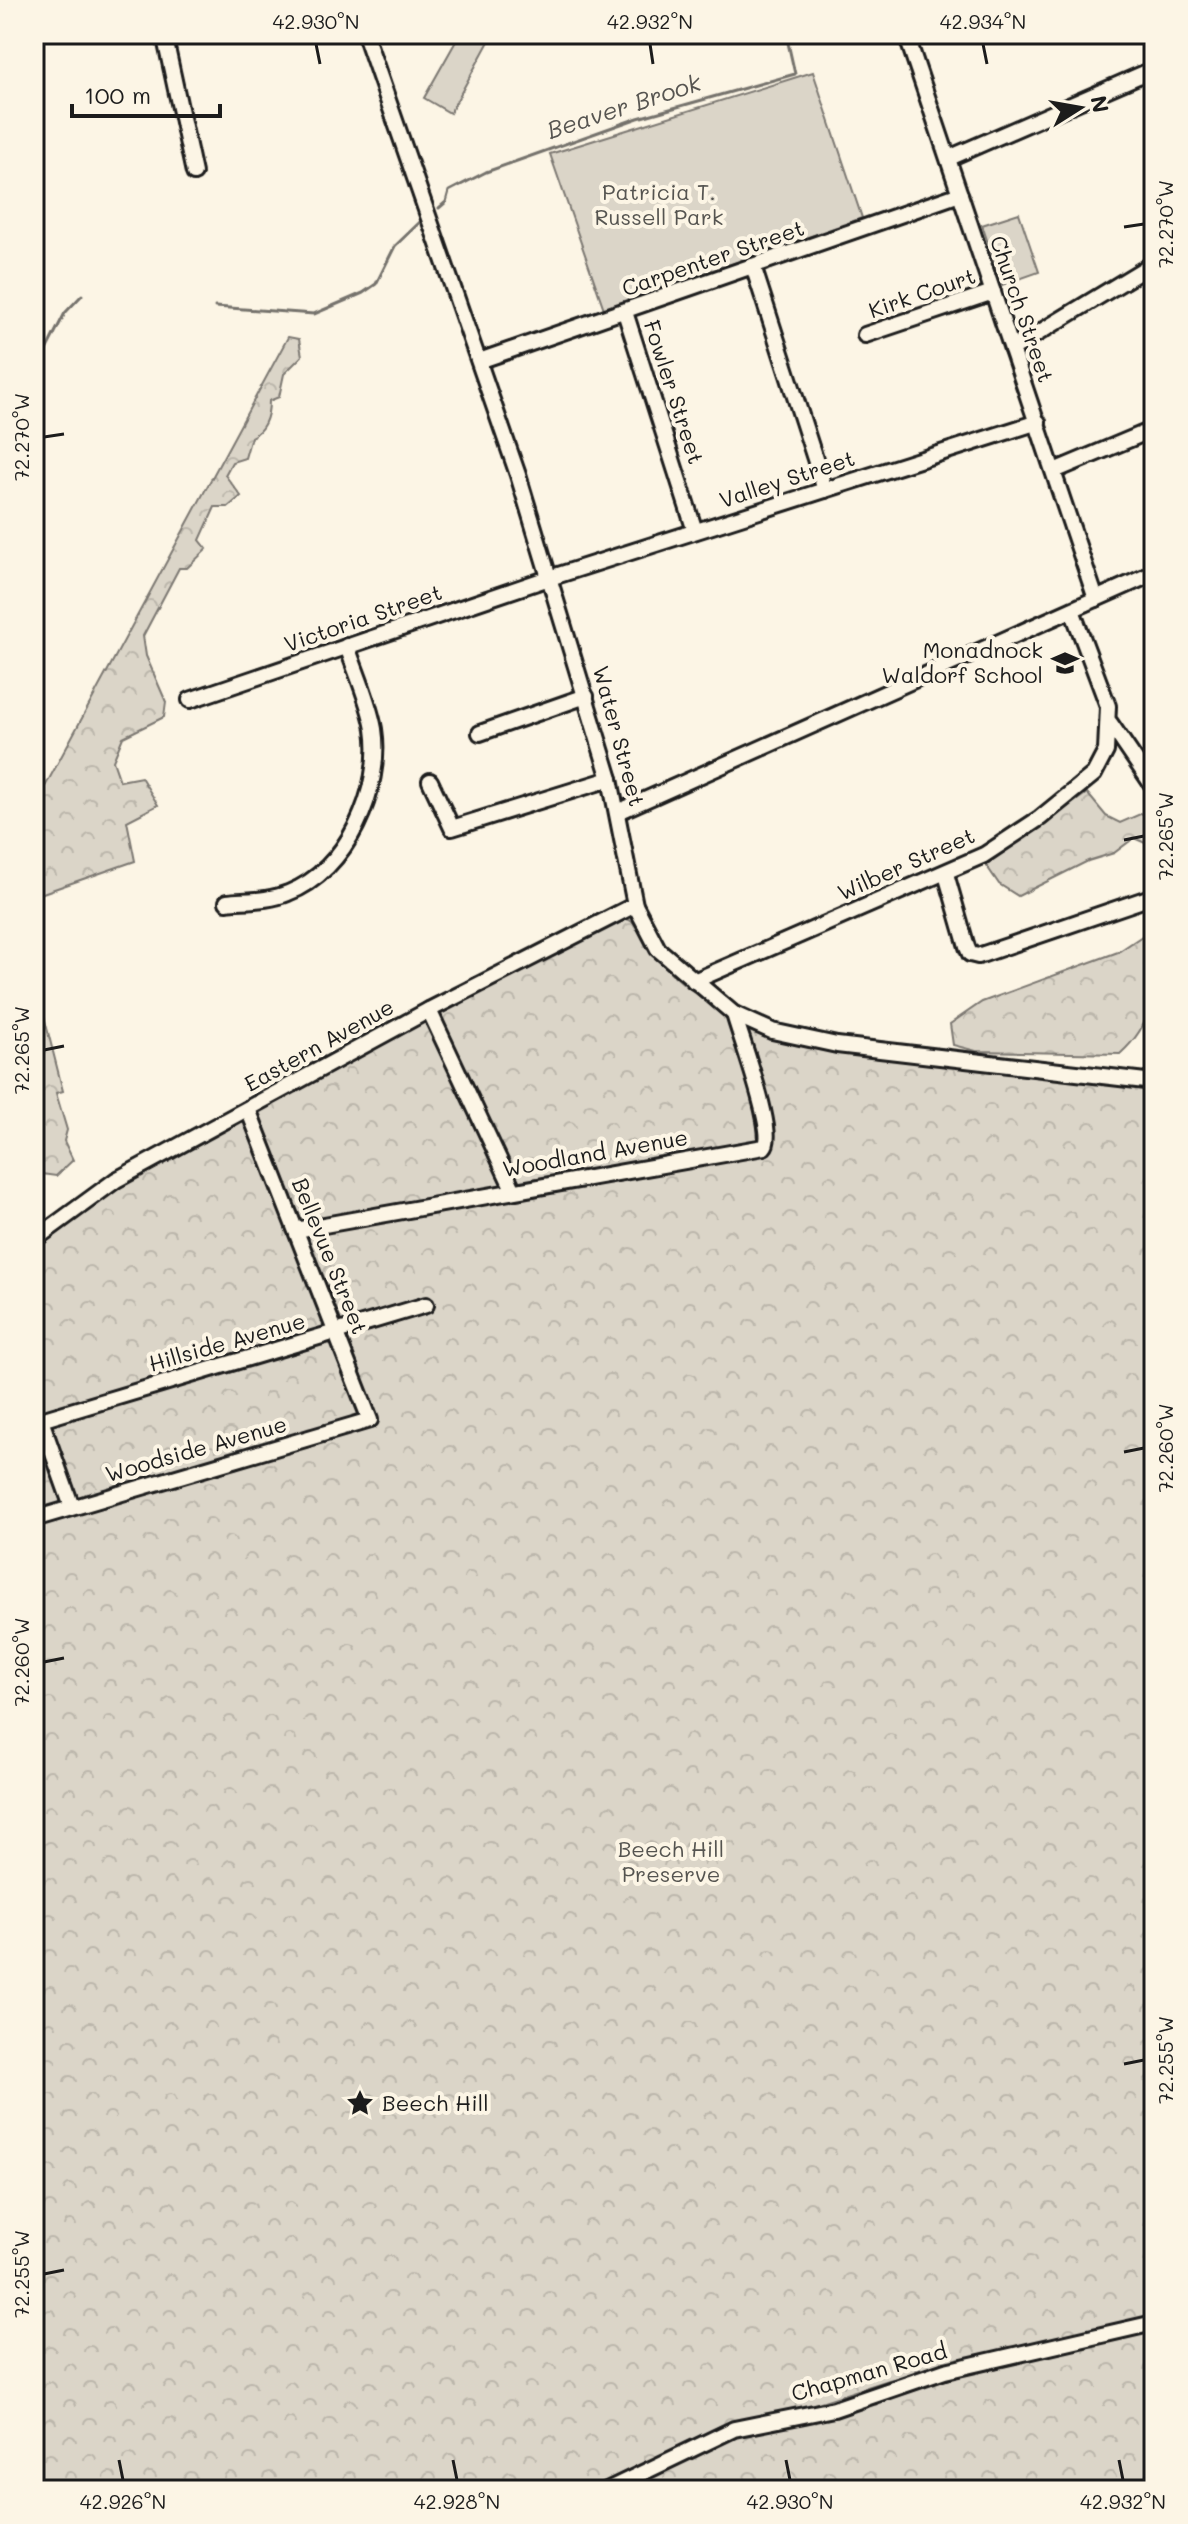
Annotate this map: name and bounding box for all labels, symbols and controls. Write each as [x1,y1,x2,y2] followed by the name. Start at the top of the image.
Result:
[272,8,360,34] text: 42.930°N
[607,8,693,34] text: 42.932°N
[940,8,1026,34] text: 42.934°N
[543,66,706,145] water label: Beaver Brook
[72,68,220,118] scale bar
[1040,68,1120,148] north arrow
[84,79,151,110] text: 100 m
[1084,93,1116,115] text: N
[594,177,724,231] park label: Patricia T. Russell Park
[1152,180,1178,268] text: 72.270°W
[618,213,808,302] street label: Carpenter Street
[984,231,1061,386] street label: Church Street
[864,261,979,324] street label: Kirk Court
[638,316,711,467] street label: Fowler Street
[8,393,34,481] text: 72.270°W
[715,443,858,514] street label: Valley Street
[280,577,446,658] street label: Victoria Street
[881,635,1043,689] place label: Monadnock Waldorf School
[1050,648,1080,678] school or university icon: Monadnock Waldorf School
[587,662,652,809] street label: Water Street
[1152,792,1178,880] text: 72.265°W
[833,820,979,907] street label: Wilber Street
[239,991,399,1098] street label: Eastern Avenue
[8,1006,34,1094] text: 72.265°W
[500,1122,690,1183] street label: Woodland Avenue
[286,1173,375,1338] street label: Bellevue Street
[145,1305,309,1378] street label: Hillside Avenue
[1152,1404,1178,1493] text: 72.260°W
[102,1409,290,1488] street label: Woodside Avenue
[8,1618,34,1707] text: 72.260°W
[618,1834,724,1888] park label: Beech Hill Preserve
[1152,2016,1178,2104] text: 72.255°W
[345,2088,375,2118] place icon: Beech Hill
[382,2088,489,2117] place label: Beech Hill
[8,2230,34,2318] text: 72.255°W
[788,2335,950,2408] street label: Chapman Road
[80,2488,166,2514] text: 42.926°N
[414,2488,500,2514] text: 42.928°N
[746,2488,834,2514] text: 42.930°N
[1080,2488,1166,2514] text: 42.932°N

